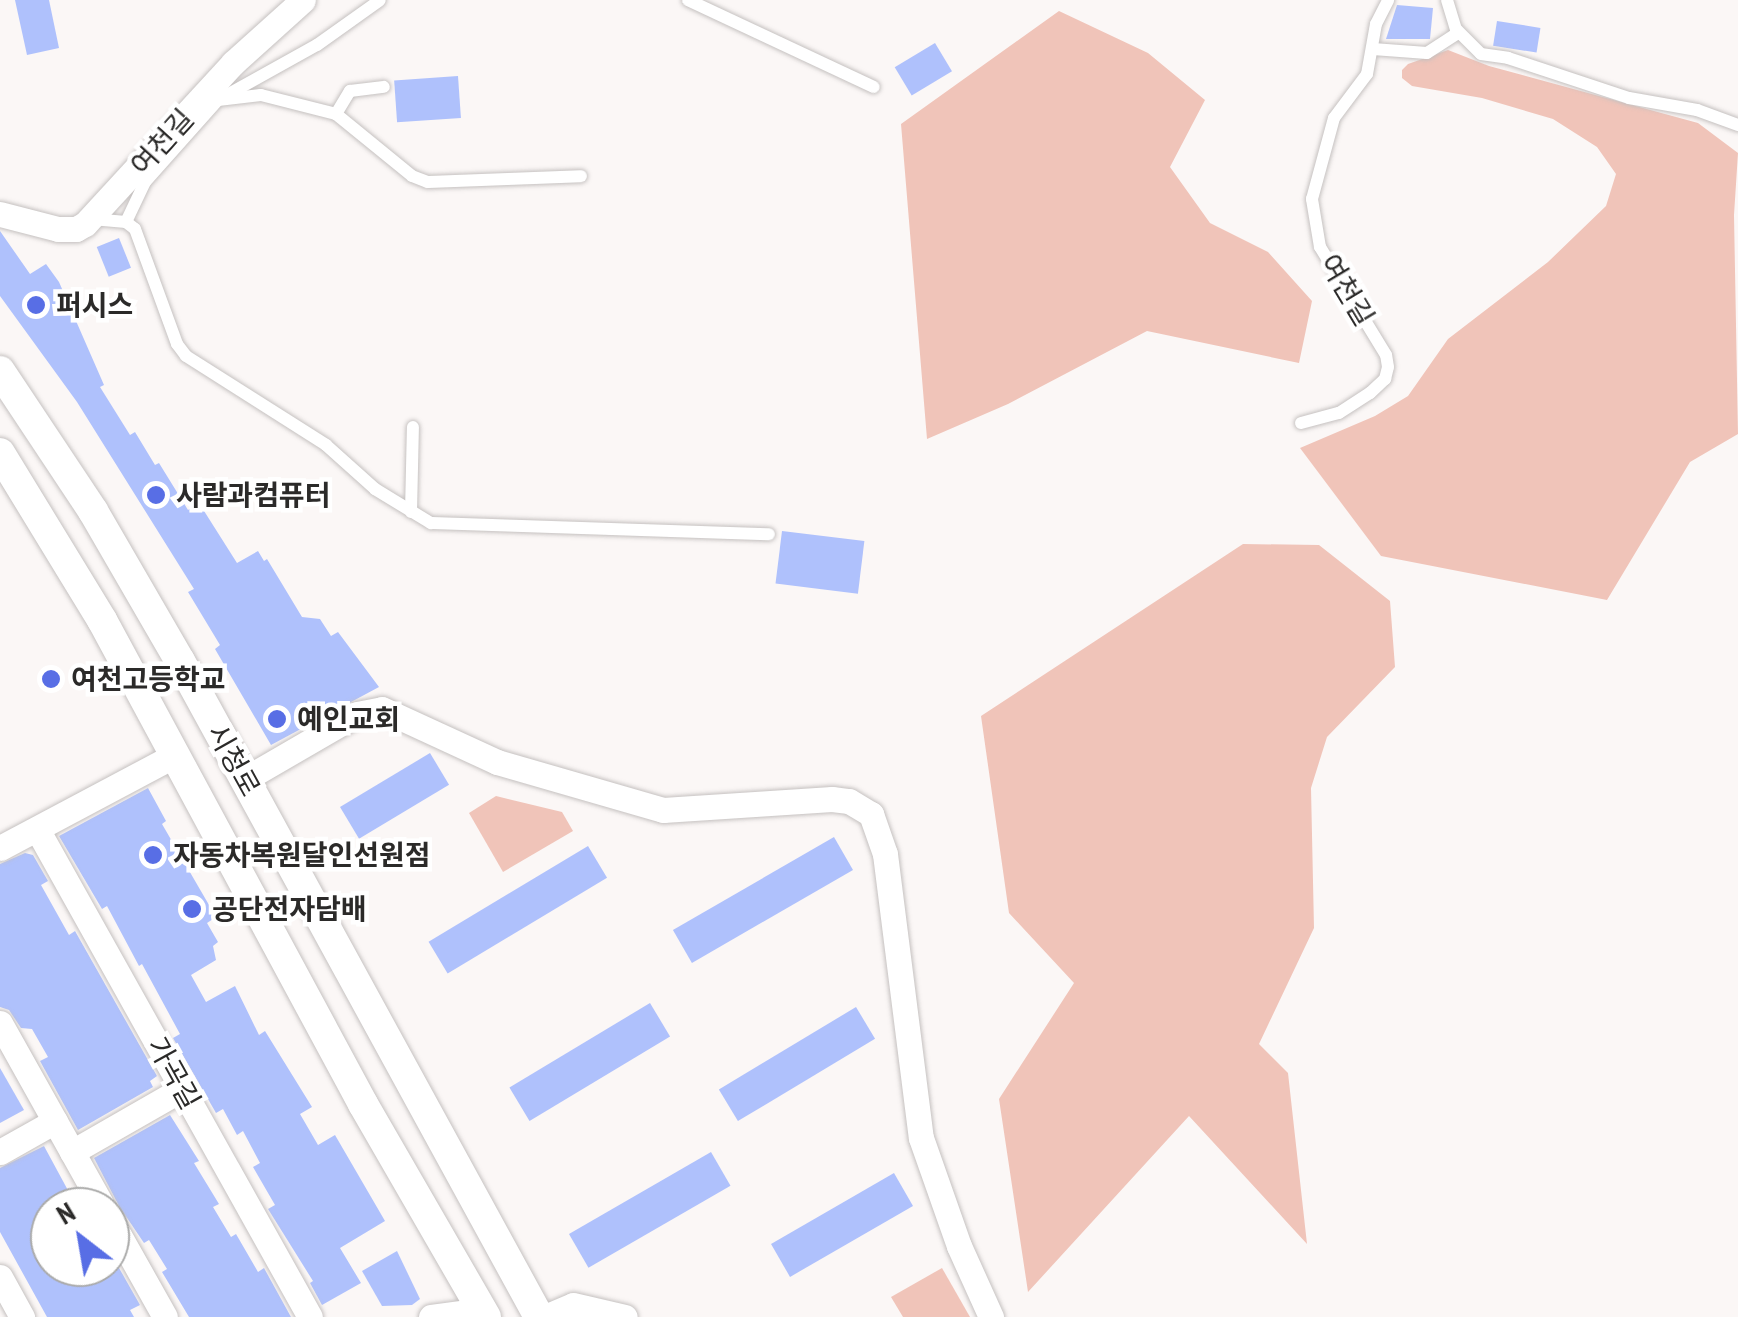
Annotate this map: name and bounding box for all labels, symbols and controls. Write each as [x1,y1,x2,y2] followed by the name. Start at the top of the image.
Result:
[124,102,200,182] street label: 여천길
[1313,248,1381,332] street label: 여천길
[56,288,133,322] place label: 퍼시스
[25,294,47,316] marker: 퍼시스
[176,478,331,512] place label: 사람과컴퓨터
[145,484,167,506] marker: 사람과컴퓨터
[71,662,226,696] place label: 여천고등학교
[40,668,62,690] marker: 여천고등학교
[297,702,400,736] place label: 예인교회
[266,708,288,730] marker: 예인교회
[201,718,267,802] street label: 시청로
[173,838,431,872] place label: 자동차복원달인선원점
[142,844,164,866] marker: 자동차복원달인선원점
[212,892,367,926] place label: 공단전자담배
[181,898,203,920] marker: 공단전자담배
[141,1031,207,1115] street label: 가곡길
[30,1187,130,1287] north arrow
[49,1193,81,1232] text: N

